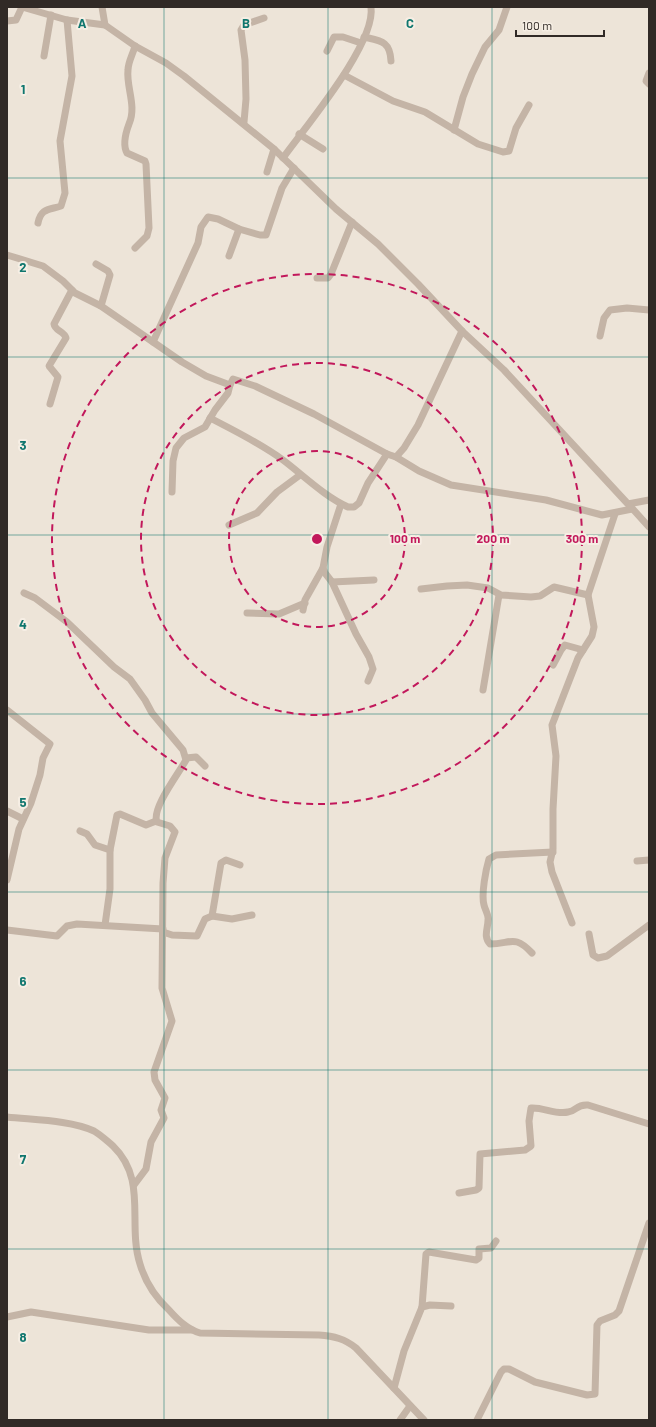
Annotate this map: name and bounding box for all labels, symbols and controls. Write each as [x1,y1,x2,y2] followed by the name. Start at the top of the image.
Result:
[516,12,604,38] scale bar
[78,15,87,31] text: A
[242,15,250,31] text: B
[406,15,414,31] text: C
[522,18,552,32] text: 100 m
[21,81,25,97] text: 1
[19,259,27,275] text: 2
[19,437,27,453] text: 3
[390,531,420,545] text: 100 m
[477,531,509,545] text: 200 m
[566,531,598,545] text: 300 m
[310,532,324,546] centre of rings
[19,616,27,632] text: 4
[19,794,27,810] text: 5
[20,973,27,989] text: 6
[20,1151,27,1167] text: 7
[19,1329,27,1345] text: 8

